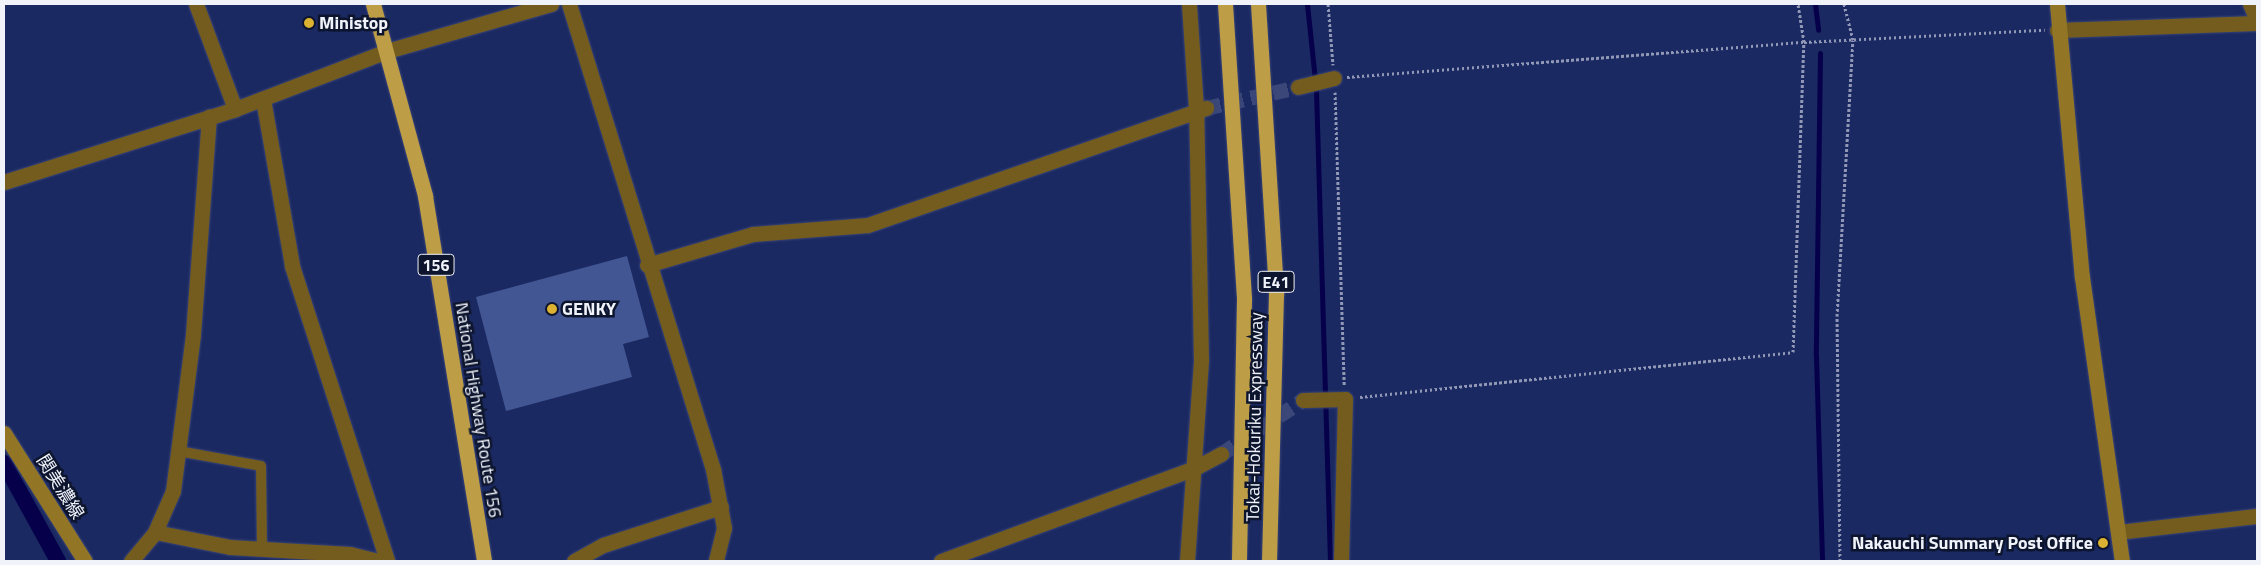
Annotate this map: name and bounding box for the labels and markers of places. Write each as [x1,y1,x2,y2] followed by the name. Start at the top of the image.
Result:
[319,12,388,34] place label: Ministop
[303,17,315,29] marker: Ministop
[562,298,616,320] place label: GENKY
[546,303,558,315] marker: GENKY
[1852,532,2093,554] place label: Nakauchi Summary Post Office
[2097,537,2109,549] marker: Nakauchi Summary Post Office

